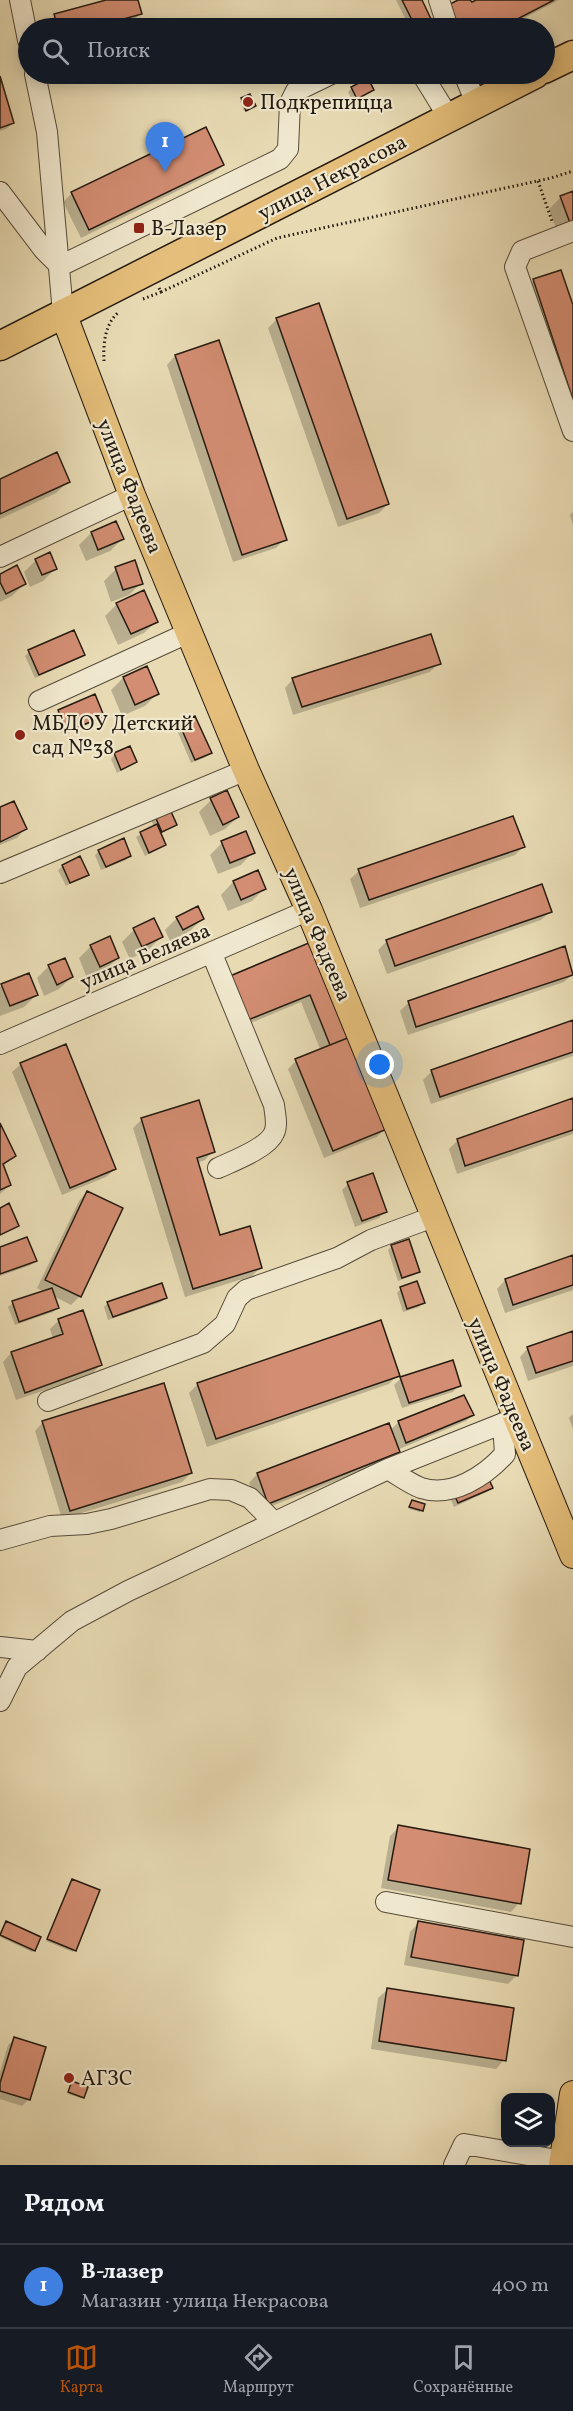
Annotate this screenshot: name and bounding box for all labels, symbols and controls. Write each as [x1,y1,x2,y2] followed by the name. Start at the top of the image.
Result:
[18,18,555,84] search box
[39,35,72,68] icon: search
[87,36,150,67] text: Поиск
[260,89,393,118] place label: Подкрепицца
[241,95,255,109] marker: Подкрепицца
[146,122,184,172] pin: 1
[253,128,412,228] street label: улица Некрасова
[151,215,227,244] place label: В-Лазер
[132,221,146,235] marker: В-Лазер
[88,415,169,558] street label: улица Фадеева
[32,710,193,763] place label: МБДОУ Детский сад №38
[13,728,27,742] marker: МБДОУ Детский сад №38
[275,863,358,1006] street label: улица Фадеева
[76,917,215,998] street label: улица Беляева
[365,1050,394,1079] your location
[459,1313,542,1456] street label: улица Фадеева
[81,2065,133,2094] place label: АГЗС
[62,2071,76,2085] marker: АГЗС
[501,2093,555,2147] map controls
[501,2093,555,2147] button: layers
[24,2186,104,2222] text: Рядом
[81,2257,164,2288] text: В-лазер
[39,2272,48,2300] text: 1
[491,2272,549,2300] text: 400 m
[81,2288,329,2316] text: Магазин · улица Некрасова
[60,2341,103,2399] tab: Карта
[223,2341,294,2399] tab: Маршрут
[413,2341,513,2399] tab: Сохранённые

